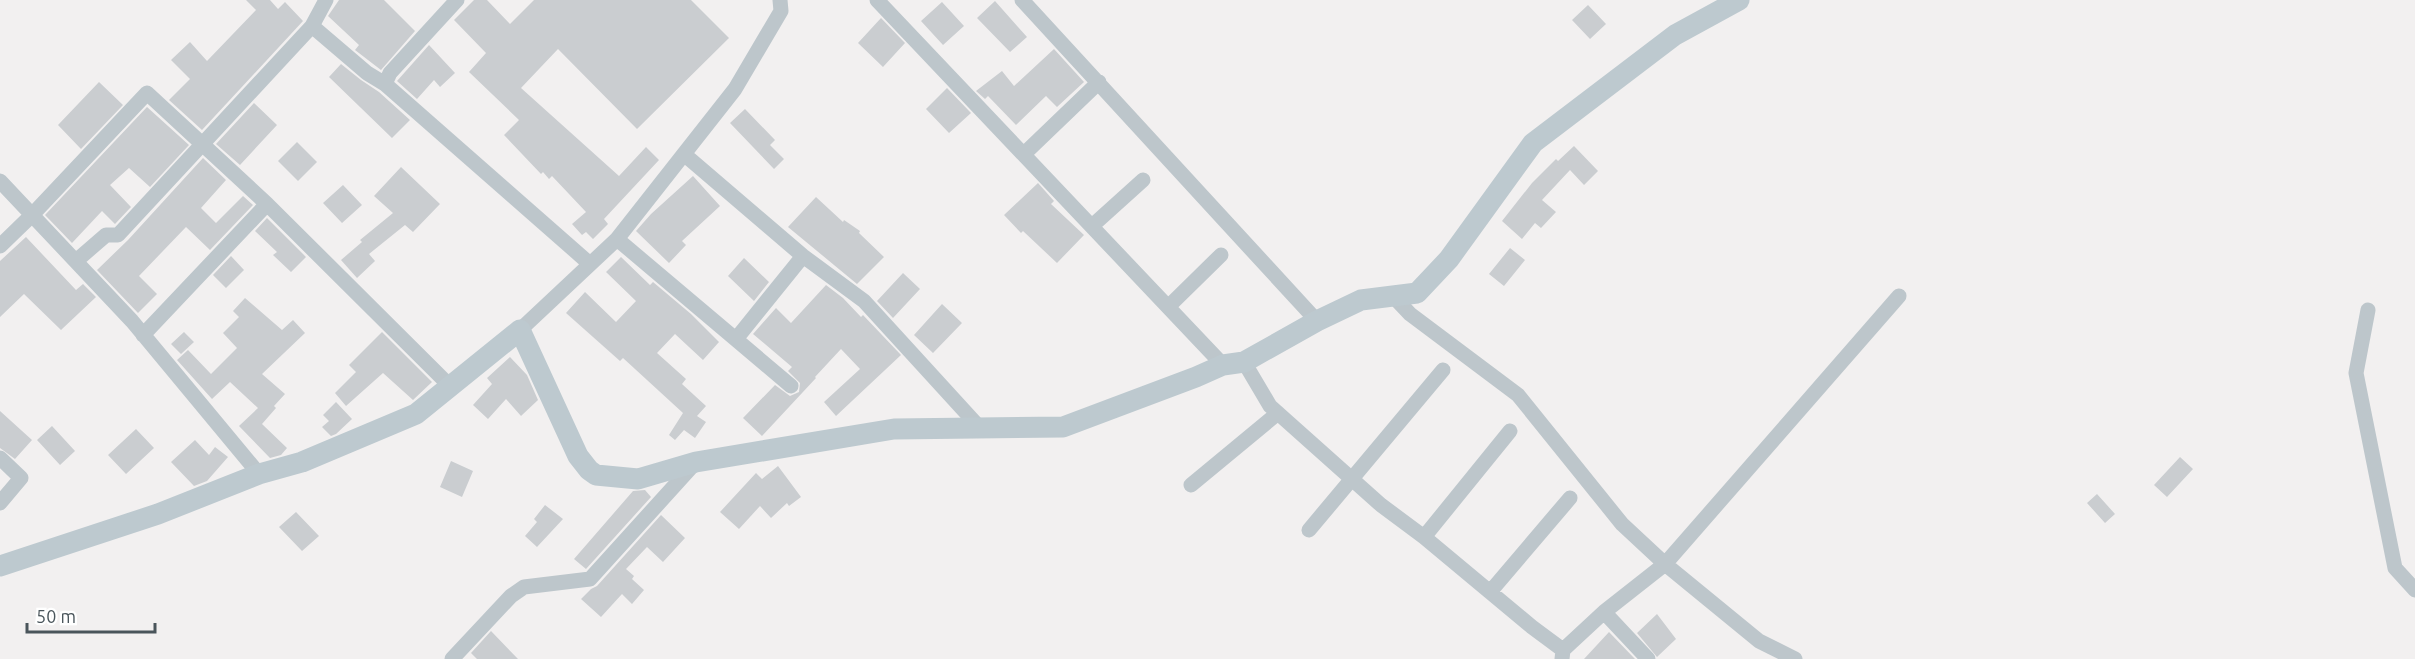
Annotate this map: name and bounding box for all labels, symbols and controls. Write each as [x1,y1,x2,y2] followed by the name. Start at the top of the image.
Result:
[27,596,154,634] scale bar
[36,606,76,626] text: 50 m

